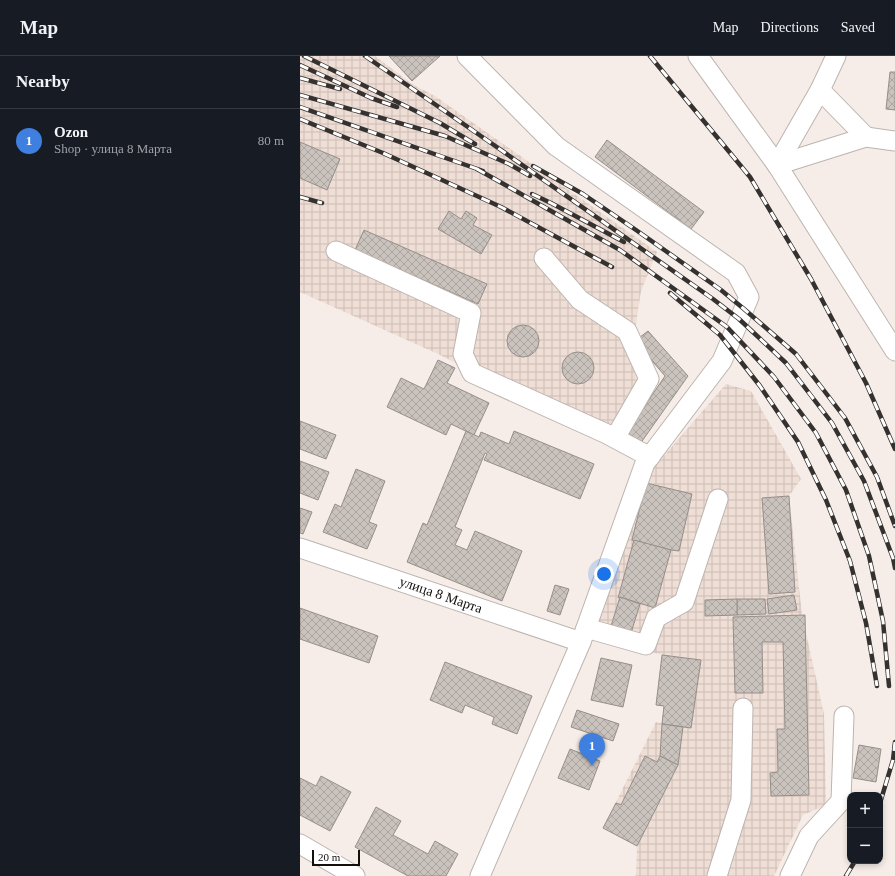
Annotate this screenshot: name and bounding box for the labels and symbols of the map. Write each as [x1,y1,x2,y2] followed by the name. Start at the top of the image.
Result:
[594,564,614,584] your location
[398,574,485,616] street label: улица 8 Марта
[579,733,605,766] pin: 1
[312,848,360,867] scale bar

